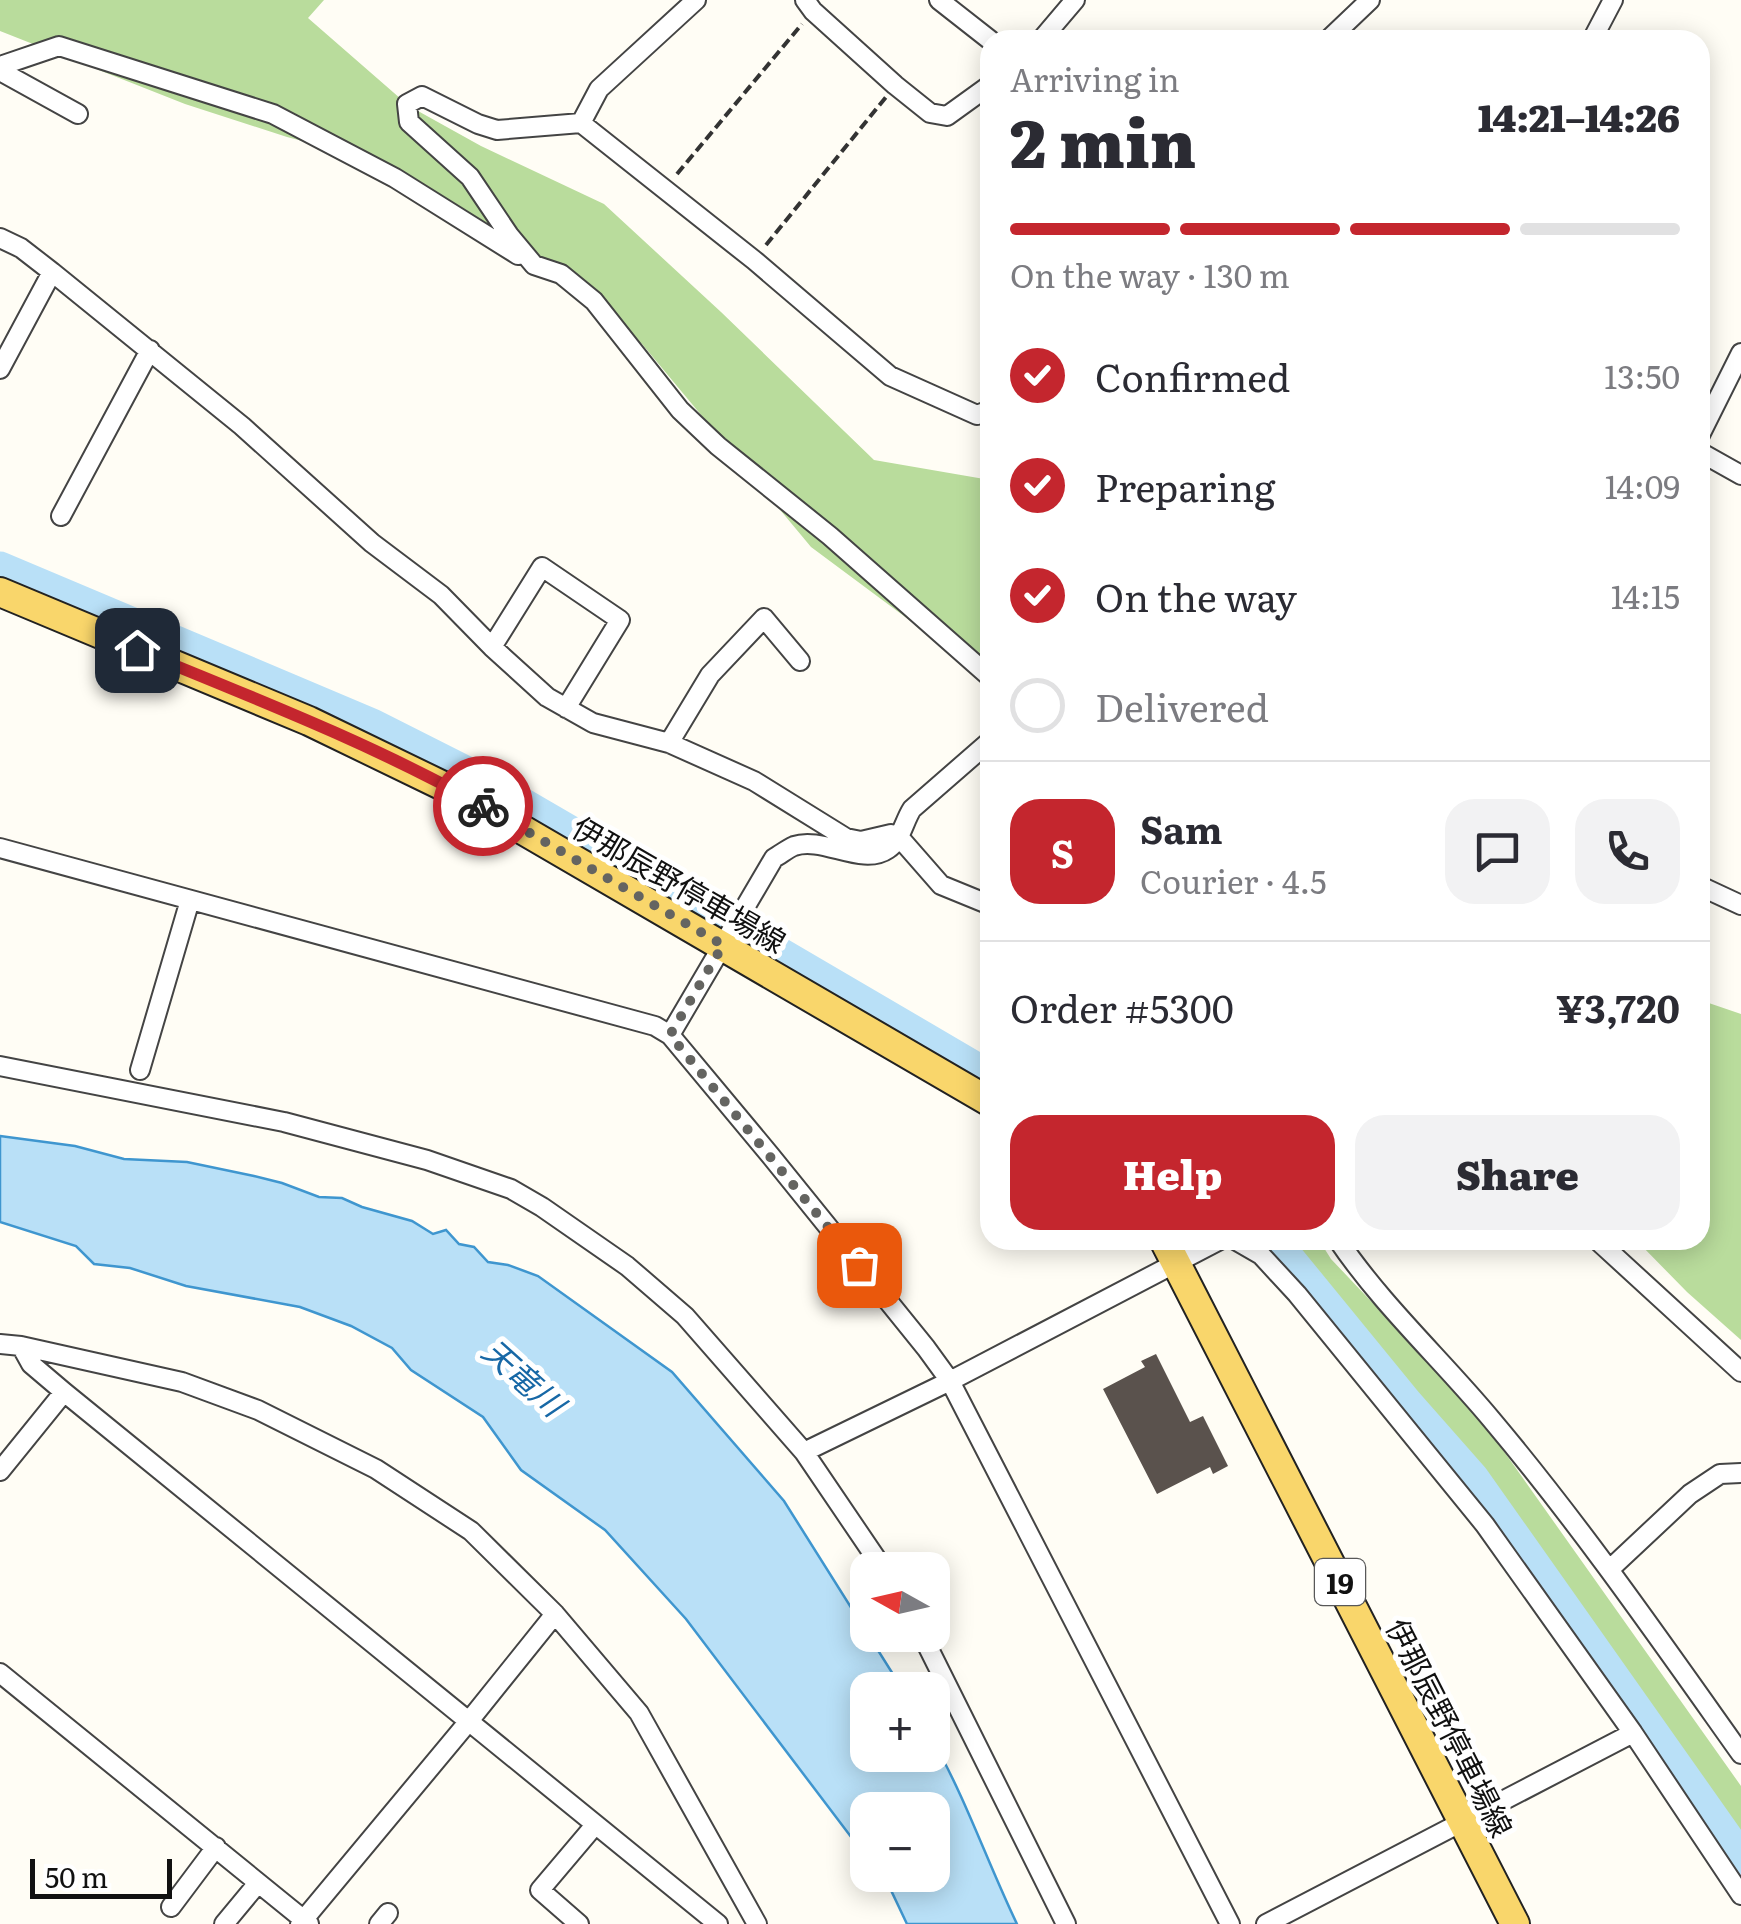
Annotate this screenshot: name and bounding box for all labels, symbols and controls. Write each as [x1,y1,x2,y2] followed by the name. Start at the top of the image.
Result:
[1010,54,1180,102] text: Arriving in
[1478,87,1680,144] text: 14:21–14:26
[1010,91,1196,188] text: 2 min
[1010,250,1290,298] text: On the way · 130 m
[1095,347,1290,404] text: Confirmed
[1010,348,1065,403] icon: check
[1604,351,1680,399] text: 13:50
[1095,457,1275,514] text: Preparing
[1010,458,1065,513] icon: check
[1605,461,1680,509] text: 14:09
[1095,567,1297,624] text: On the way
[1010,568,1065,623] icon: check
[1611,571,1680,619] text: 14:15
[95,608,180,693] pin
[110,623,165,678] icon: home
[1095,677,1269,734] text: Delivered
[433,756,533,856] courier
[456,779,511,834] icon: bike
[1140,799,1223,856] text: Sam
[1445,799,1550,904] button: chat
[1575,799,1680,904] button: phone
[565,804,795,962] street label: 伊那辰野停車場線
[1051,823,1074,880] text: S
[1140,856,1326,904] text: Courier · 4.5
[1010,978,1234,1035] text: Order #5300
[1556,978,1680,1035] text: ¥3,720
[1010,1115,1335,1230] button: Help
[1355,1115,1680,1230] button: Share
[817,1223,902,1308] pin
[832,1238,887,1293] icon: bag
[473,1326,579,1428] water label: 天竜川
[850,1552,950,1652] north arrow
[850,1552,950,1892] map controls
[1315,1559,1365,1605] road number: 19
[1377,1610,1525,1844] street label: 伊那辰野停車場線
[850,1672,950,1772] button: +
[850,1792,950,1892] button: −
[30,1854,172,1898] scale bar
[45,1855,108,1897] text: 50 m

